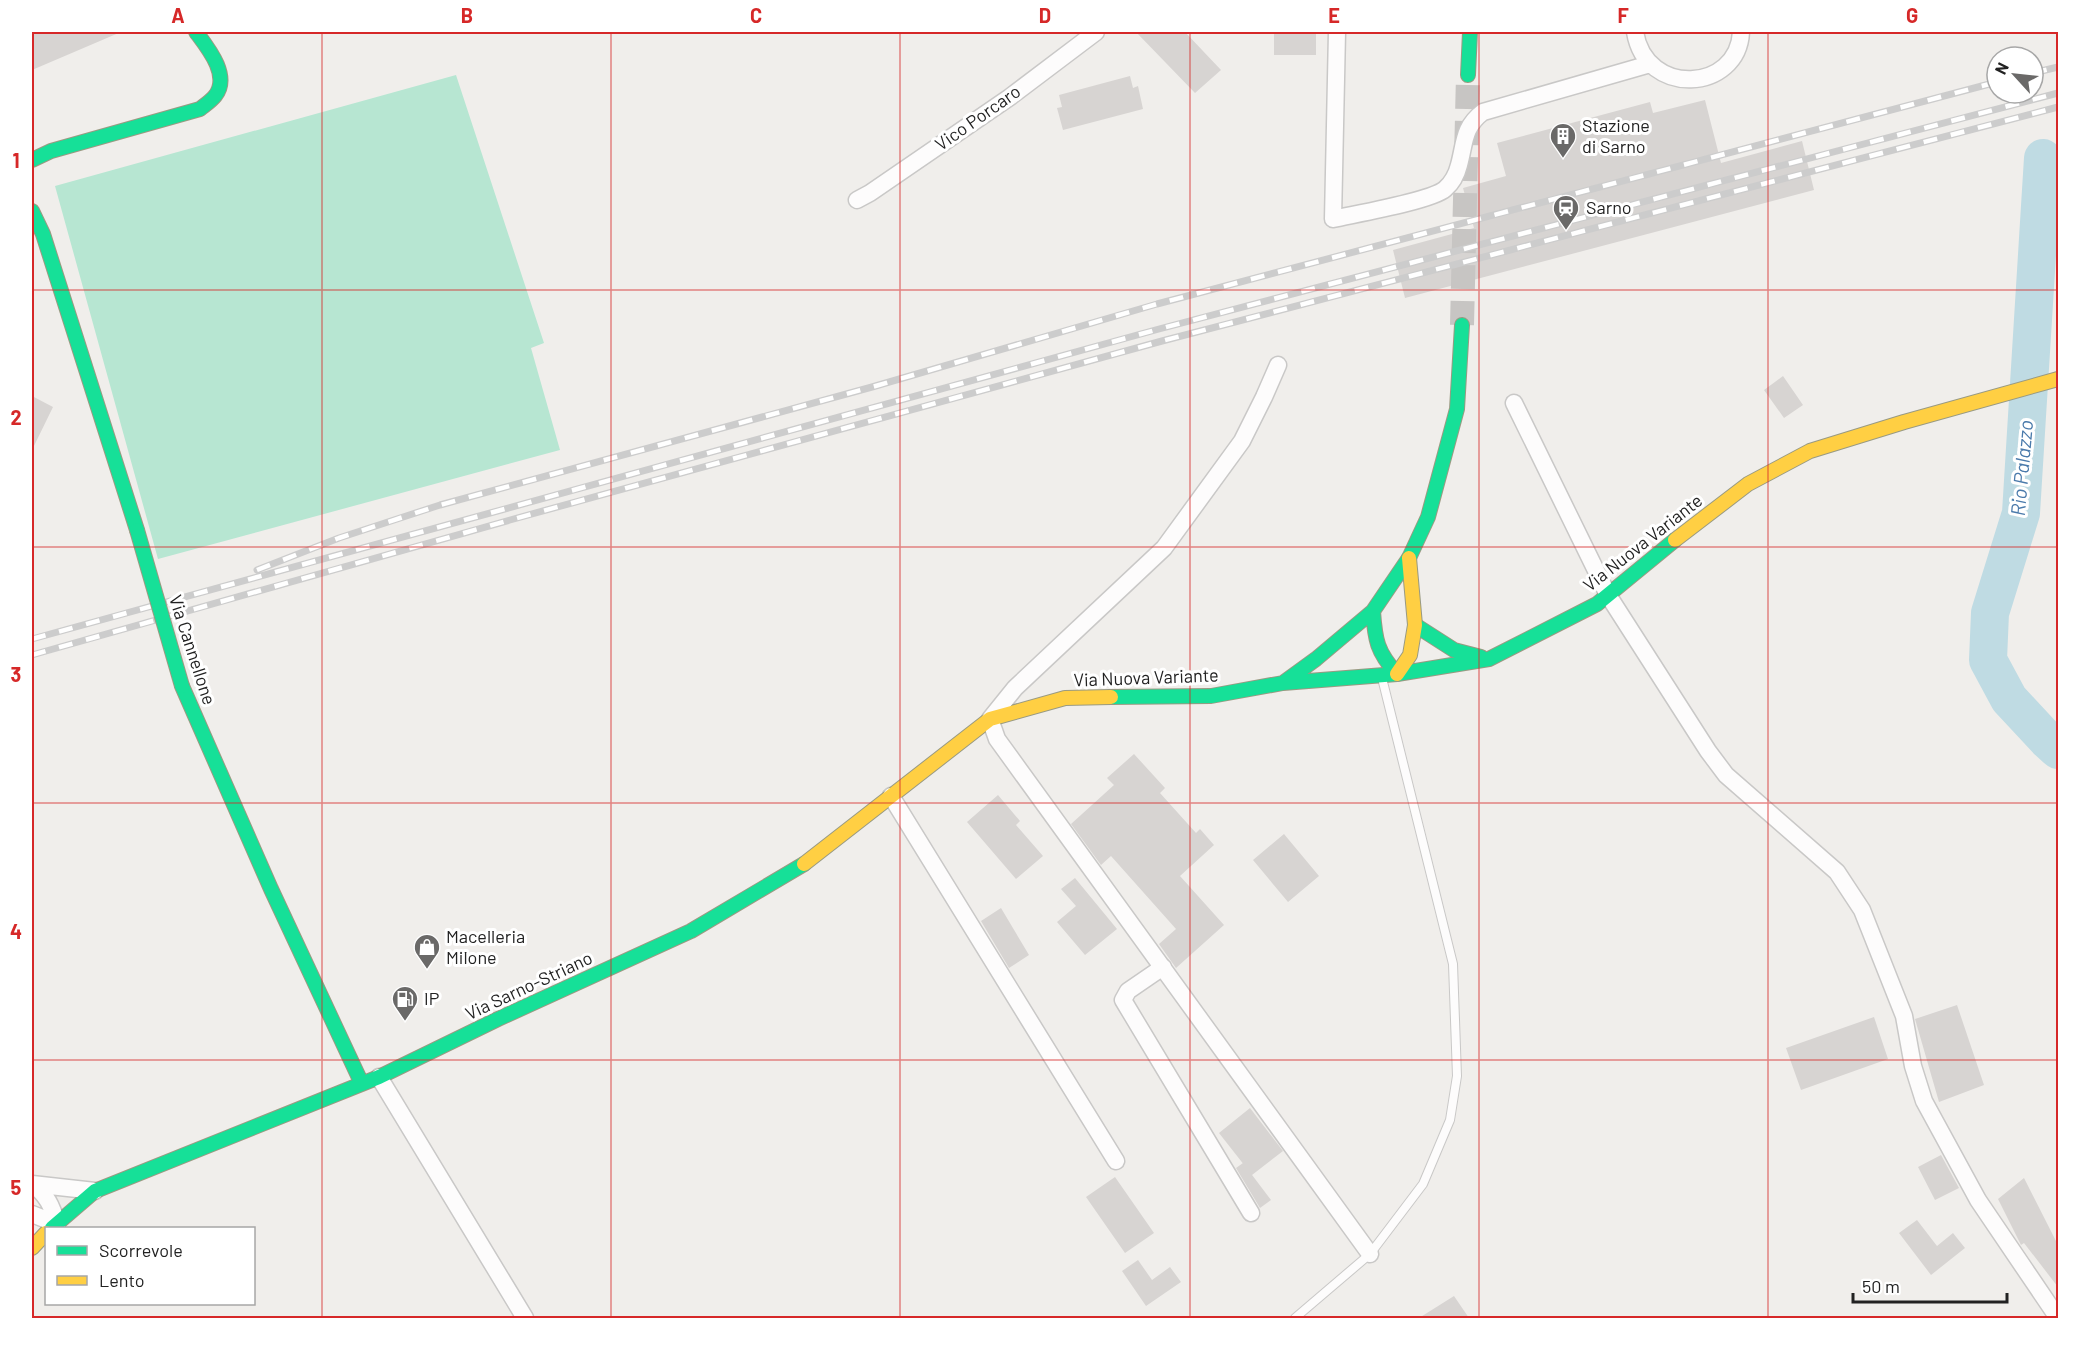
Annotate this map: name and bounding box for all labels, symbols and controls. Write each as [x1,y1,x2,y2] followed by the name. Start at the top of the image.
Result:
[171,3,185,27] text: A
[461,3,473,27] text: B
[750,3,762,27] text: C
[1039,3,1051,27] text: D
[1328,3,1340,27] text: E
[1617,3,1629,27] text: F
[1906,3,1918,27] text: G
[1985,45,2045,105] north arrow
[1990,59,2012,77] text: N
[930,80,1024,155] street label: Vico Porcaro
[1582,114,1650,157] place label: Stazione di Sarno
[1548,121,1578,159] building icon: Stazione di Sarno
[12,148,20,172] text: 1
[1551,193,1581,231] station icon: Sarno
[1586,196,1632,218] place label: Sarno
[10,405,22,429] text: 2
[2005,419,2037,517] water label: Rio Palazzo
[1578,489,1706,596] street label: Via Nuova Variante
[165,592,221,707] street label: Via Cannellone
[11,662,21,686] text: 3
[1073,663,1219,691] street label: Via Nuova Variante
[10,919,22,943] text: 4
[446,925,525,968] place label: Macelleria Milone
[412,932,442,970] shop icon: Macelleria Milone
[462,946,596,1024] street label: Via Sarno-Striano
[390,984,420,1022] fuel station icon: IP
[424,987,439,1009] place label: IP
[11,1175,22,1199] text: 5
[45,1227,255,1305] legend
[99,1239,183,1261] text: Scorrevole
[1853,1266,2008,1304] scale bar
[99,1269,145,1291] text: Lento
[1862,1275,1900,1297] text: 50 m

